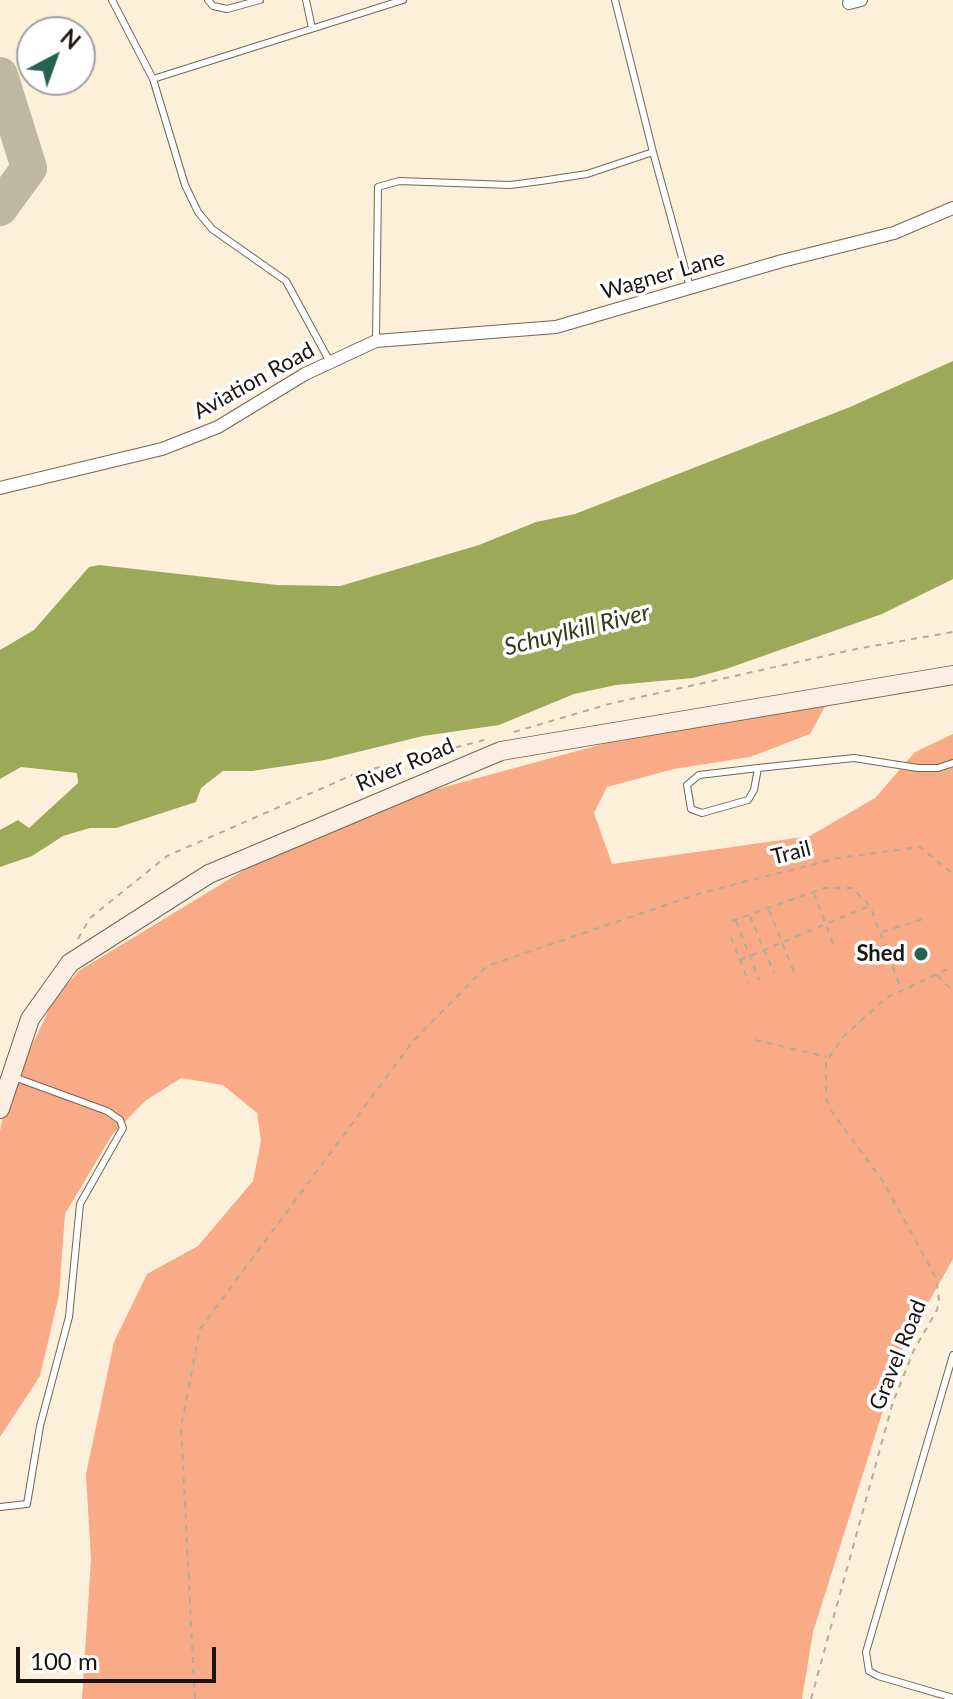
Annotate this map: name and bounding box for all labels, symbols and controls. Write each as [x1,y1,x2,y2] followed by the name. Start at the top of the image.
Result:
[16,16,96,96] north arrow
[56,23,86,55] text: N
[598,245,728,305] street label: Wagner Lane
[189,337,319,425] street label: Aviation Road
[501,598,653,662] water label: Schuylkill River
[352,733,458,797] street label: River Road
[768,835,814,871] street label: Trail
[856,941,905,967] place label: Shed
[912,945,930,963] marker: Shed
[864,1296,932,1414] street label: Gravel Road
[20,1631,220,1681] scale bar
[30,1646,98,1675] text: 100 m

